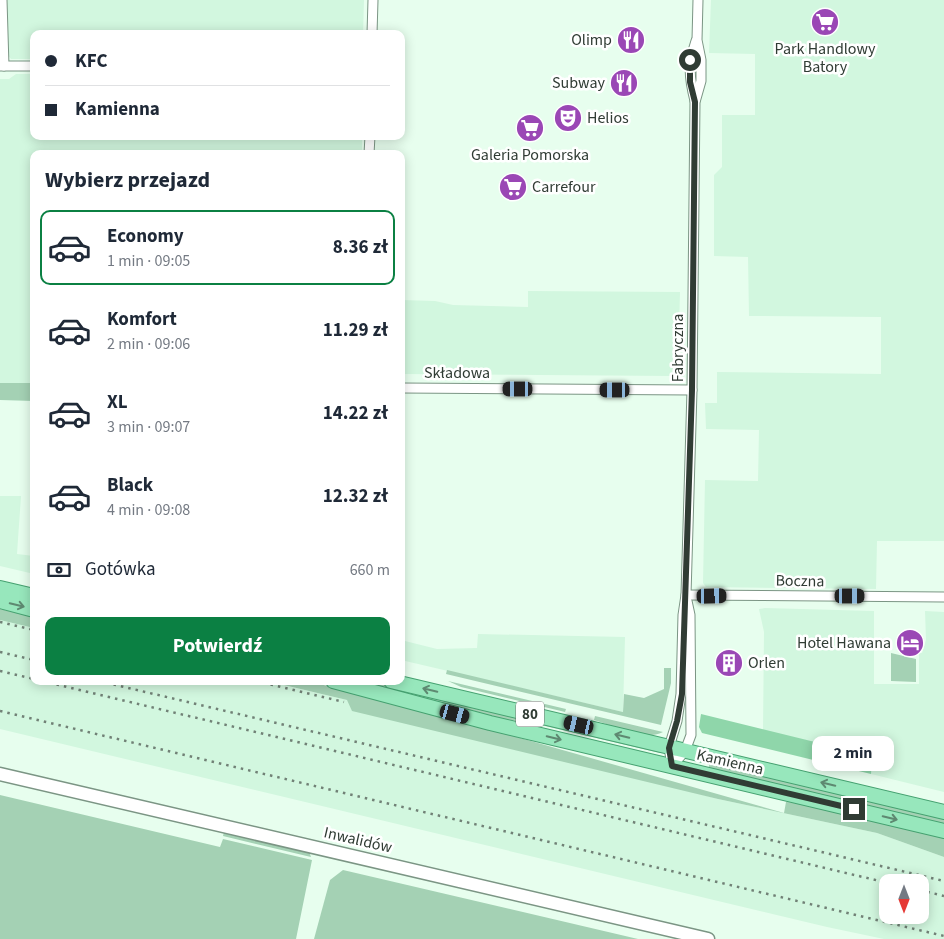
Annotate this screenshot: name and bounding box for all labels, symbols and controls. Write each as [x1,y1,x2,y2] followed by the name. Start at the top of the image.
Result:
[810,7,840,37] supermarket icon: Park Handlowy Batory
[616,25,646,55] restaurant icon: Olimp
[571,29,612,51] place label: Olimp
[775,38,876,78] place label: Park Handlowy Batory
[75,48,108,75] text: KFC
[679,49,701,71] route start
[609,68,639,98] restaurant icon: Subway
[552,72,606,94] place label: Subway
[75,96,160,123] text: Kamienna
[553,103,583,133] theatre icon: Helios
[587,107,629,129] place label: Helios
[515,113,545,143] supermarket icon: Galeria Pomorska
[471,144,589,166] place label: Galeria Pomorska
[45,164,210,196] text: Wybierz przejazd
[498,172,528,202] supermarket icon: Carrefour
[532,176,596,198] place label: Carrefour
[107,223,184,250] text: Economy
[47,225,92,270] icon: car
[333,234,388,261] text: 8.36 zł
[107,250,190,272] text: 1 min · 09:05
[107,306,177,333] text: Komfort
[47,308,92,353] icon: car
[667,314,689,382] street label: Fabryczna
[323,317,388,344] text: 11.29 zł
[107,333,190,355] text: 2 min · 09:06
[424,362,490,384] street label: Składowa
[503,382,533,397] car
[600,383,630,398] car
[107,389,128,416] text: XL
[47,391,92,436] icon: car
[323,400,388,427] text: 14.22 zł
[107,416,190,438] text: 3 min · 09:07
[107,472,153,499] text: Black
[47,474,92,519] icon: car
[323,483,388,510] text: 12.32 zł
[107,499,190,521] text: 4 min · 09:08
[45,556,73,584] icon: cash
[85,556,156,583] text: Gotówka
[350,559,390,581] text: 660 m
[775,570,825,592] street label: Boczna
[696,588,727,604] car
[835,589,865,604] car
[8,601,24,611] one-way arrow
[45,617,390,675] button: Potwierdź
[895,628,925,658] hotel icon: Hotel Hawana
[797,632,891,654] place label: Hotel Hawana
[714,648,744,678] building icon: Orlen
[748,652,785,674] place label: Orlen
[422,685,438,694] one-way arrow
[516,702,544,726] road number: 80
[438,703,471,725] car
[562,714,595,736] car
[614,731,630,740] one-way arrow
[546,734,562,743] one-way arrow
[813,736,895,772] callout: 2 min
[834,742,872,764] text: 2 min
[694,744,766,780] street label: Kamienna
[821,779,837,788] one-way arrow
[843,798,865,820] route end
[881,814,897,823] one-way arrow
[322,821,395,859] street label: Inwalidów
[879,874,929,924] north arrow
[879,874,929,924] map controls

